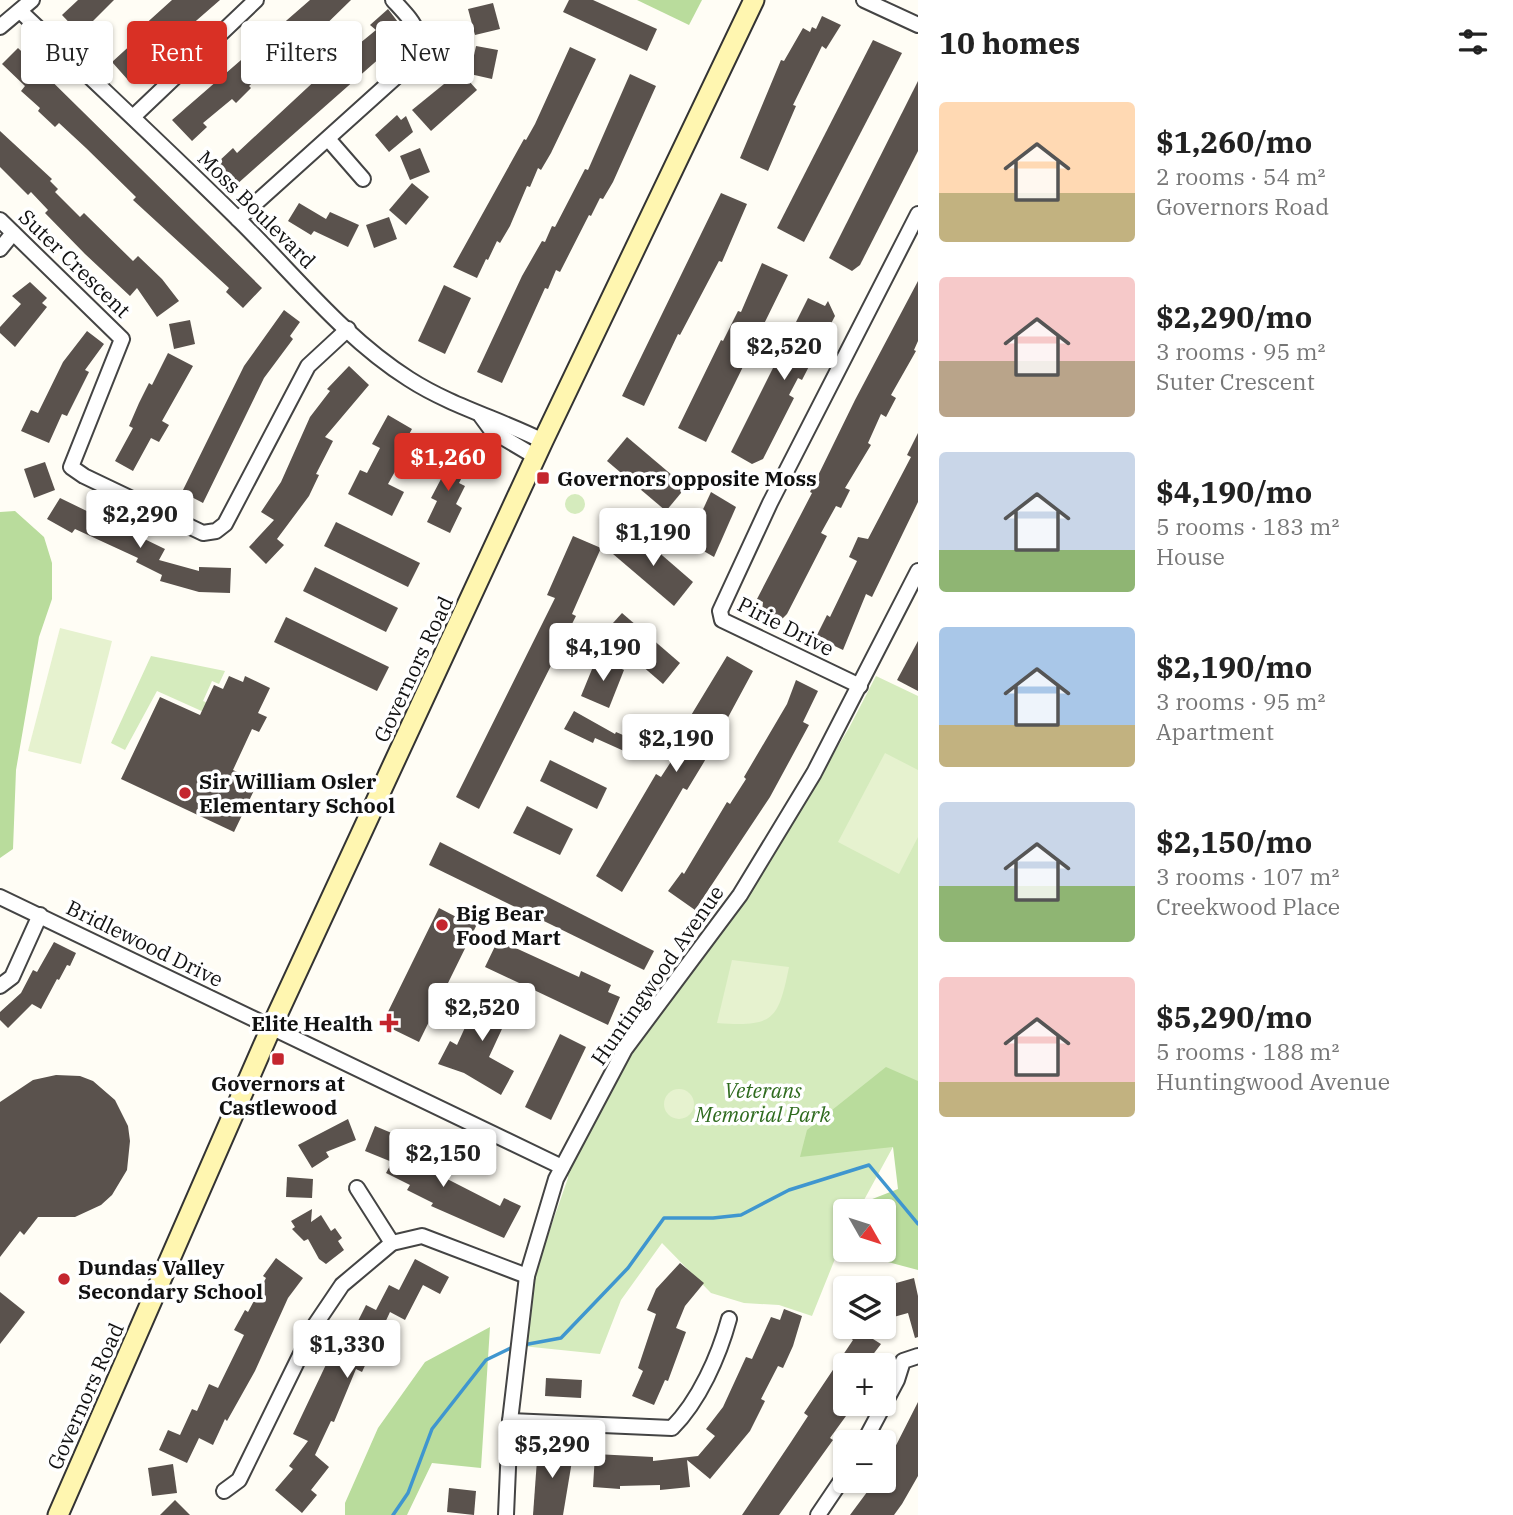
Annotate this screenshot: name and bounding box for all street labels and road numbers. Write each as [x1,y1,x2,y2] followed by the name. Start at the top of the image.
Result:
[192,144,322,274] street label: Moss Boulevard
[13,203,137,323] street label: Suter Crescent
[733,590,839,662] street label: Pirie Drive
[367,591,459,747] street label: Governors Road
[584,879,730,1071] street label: Huntingwood Avenue
[62,893,228,993] street label: Bridlewood Drive
[40,1318,130,1474] street label: Governors Road

